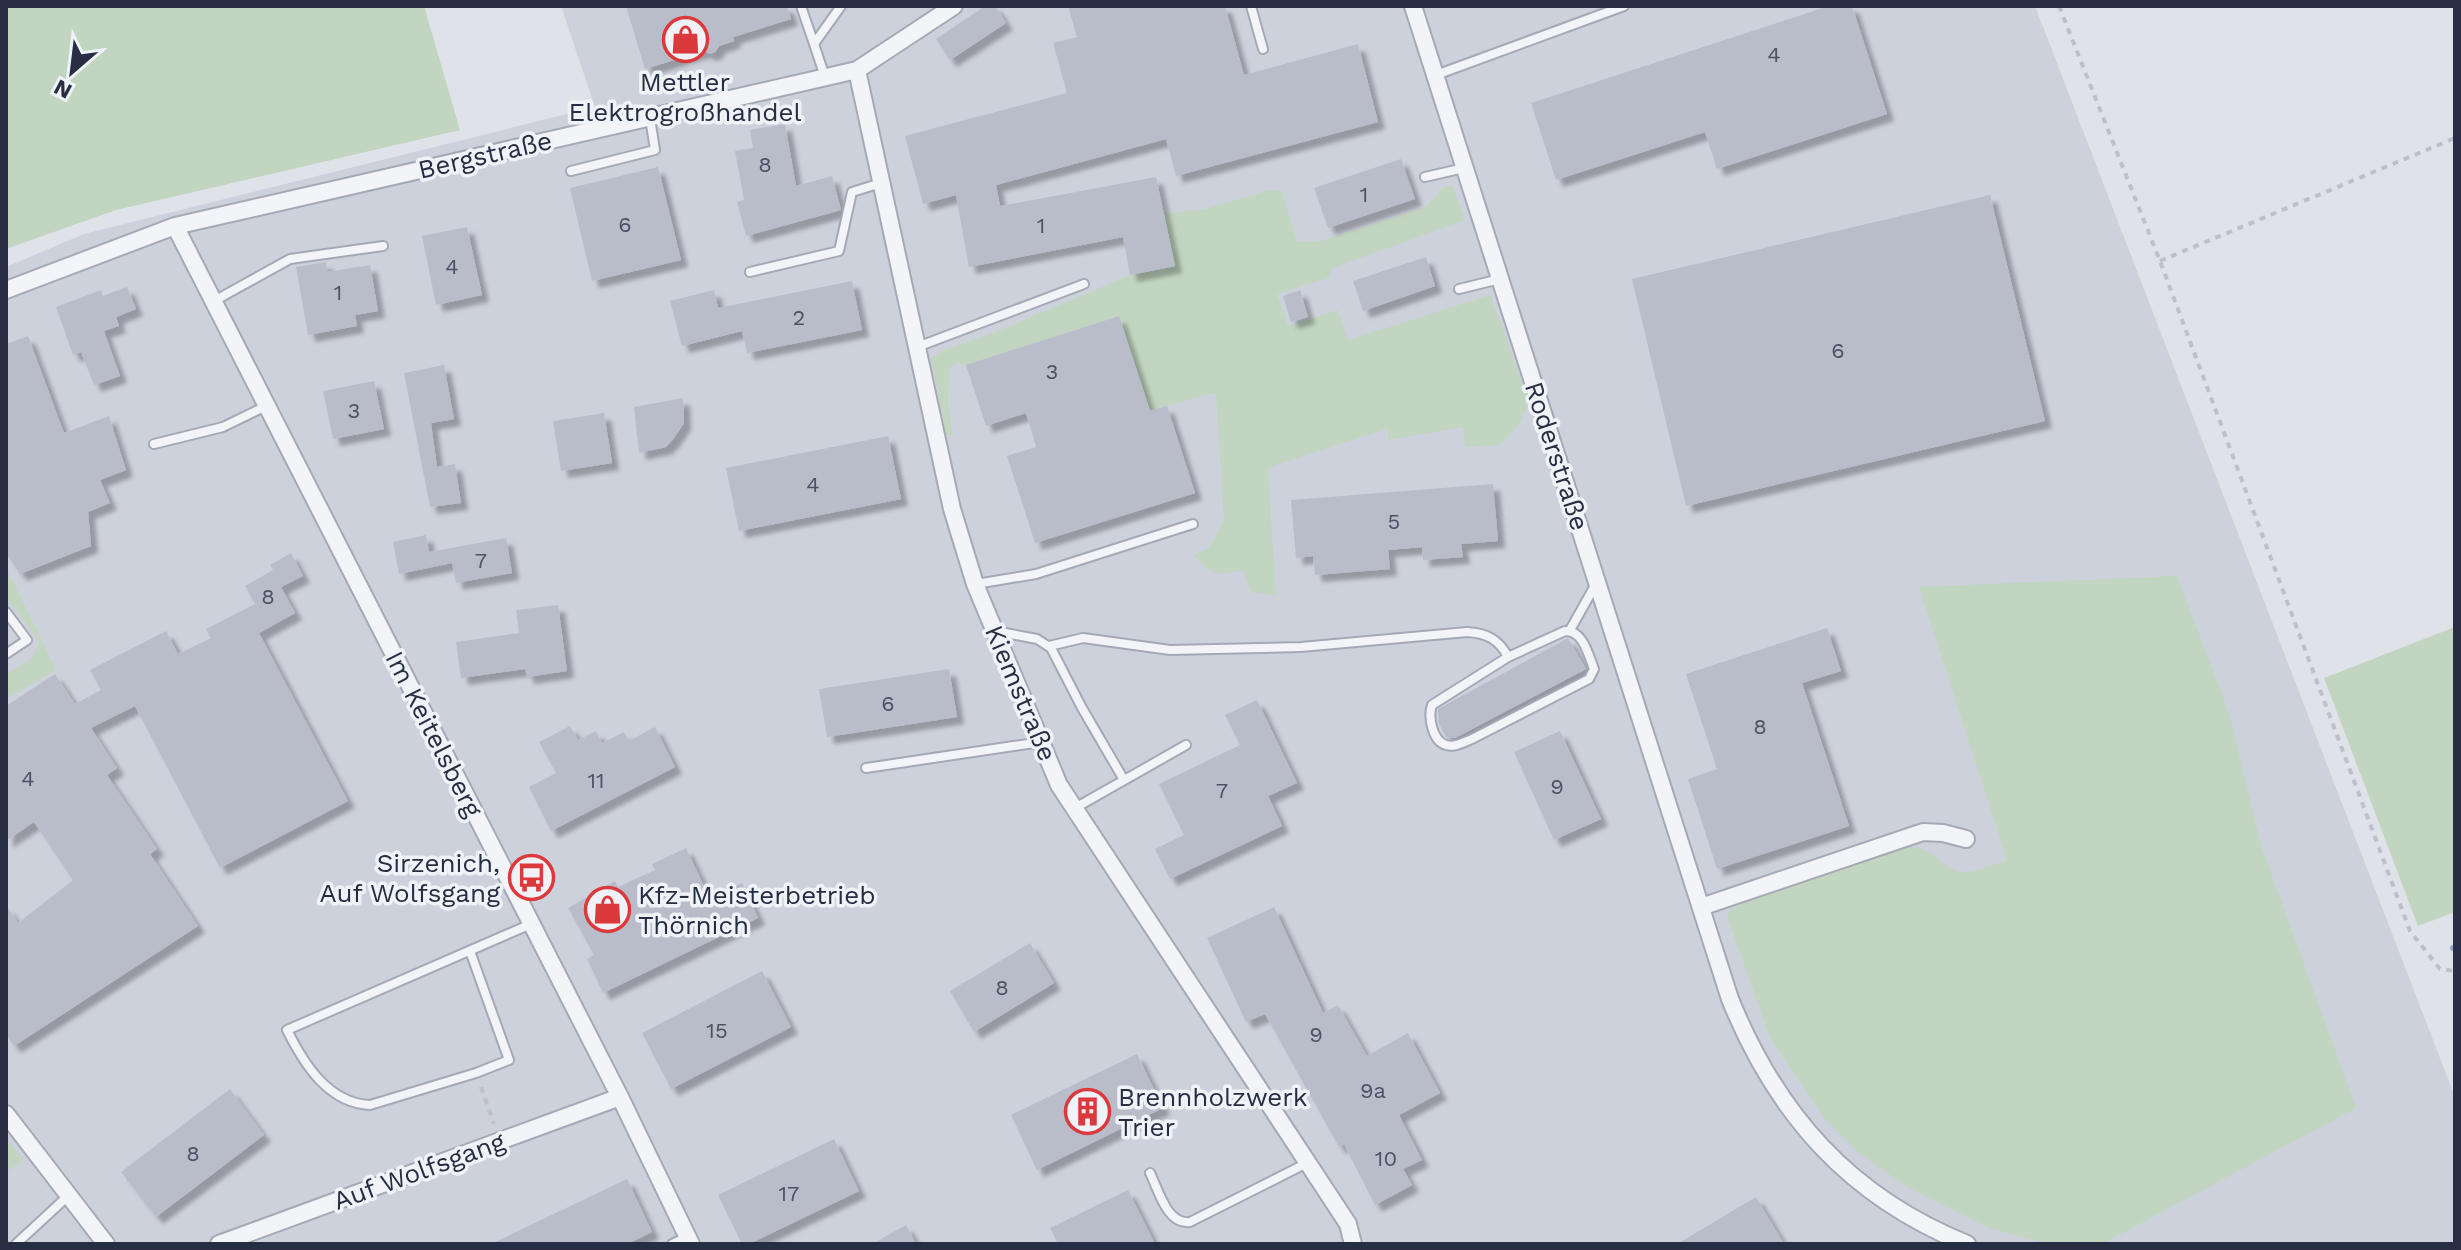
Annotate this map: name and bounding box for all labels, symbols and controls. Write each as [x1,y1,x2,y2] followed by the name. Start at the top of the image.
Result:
[661,15,709,63] shop icon: Mettler Elektrogroßhandel
[32,32,112,112] north arrow
[1767,42,1781,67] house number: 4
[569,67,801,127] place label: Mettler Elektrogroßhandel
[50,74,76,104] text: N
[415,125,555,185] street label: Bergstraße
[758,152,772,177] house number: 8
[1360,182,1368,207] house number: 1
[618,212,632,237] house number: 6
[1037,213,1045,238] house number: 1
[445,254,459,279] house number: 4
[334,280,342,305] house number: 1
[793,305,805,330] house number: 2
[1831,338,1845,363] house number: 6
[1046,359,1058,384] house number: 3
[1519,378,1595,534] street label: Roderstraße
[348,398,360,423] house number: 3
[806,472,820,497] house number: 4
[1388,509,1400,534] house number: 5
[475,548,487,573] house number: 7
[261,584,275,609] house number: 8
[979,621,1063,765] street label: Kiemstraße
[379,646,489,822] street label: Im Keitelsberg
[881,691,895,716] house number: 6
[1753,714,1767,739] house number: 8
[21,766,35,791] house number: 4
[587,768,605,793] house number: 11
[1550,774,1564,799] house number: 9
[1216,778,1228,803] house number: 7
[320,848,500,908] place label: Sirzenich, Auf Wolfsgang
[507,854,555,902] bus stop icon: Sirzenich, Auf Wolfsgang
[638,880,876,940] place label: Kfz-Meisterbetrieb Thörnich
[583,886,631,934] shop icon: Kfz-Meisterbetrieb Thörnich
[995,975,1009,1000] house number: 8
[706,1018,728,1043] house number: 15
[1309,1022,1323,1047] house number: 9
[1360,1078,1386,1103] house number: 9a
[1118,1082,1308,1142] place label: Brennholzwerk Trier
[1063,1088,1111,1136] building icon: Brennholzwerk Trier
[329,1126,509,1216] street label: Auf Wolfsgang
[186,1141,200,1166] house number: 8
[1375,1146,1397,1171] house number: 10
[779,1181,799,1206] house number: 17

